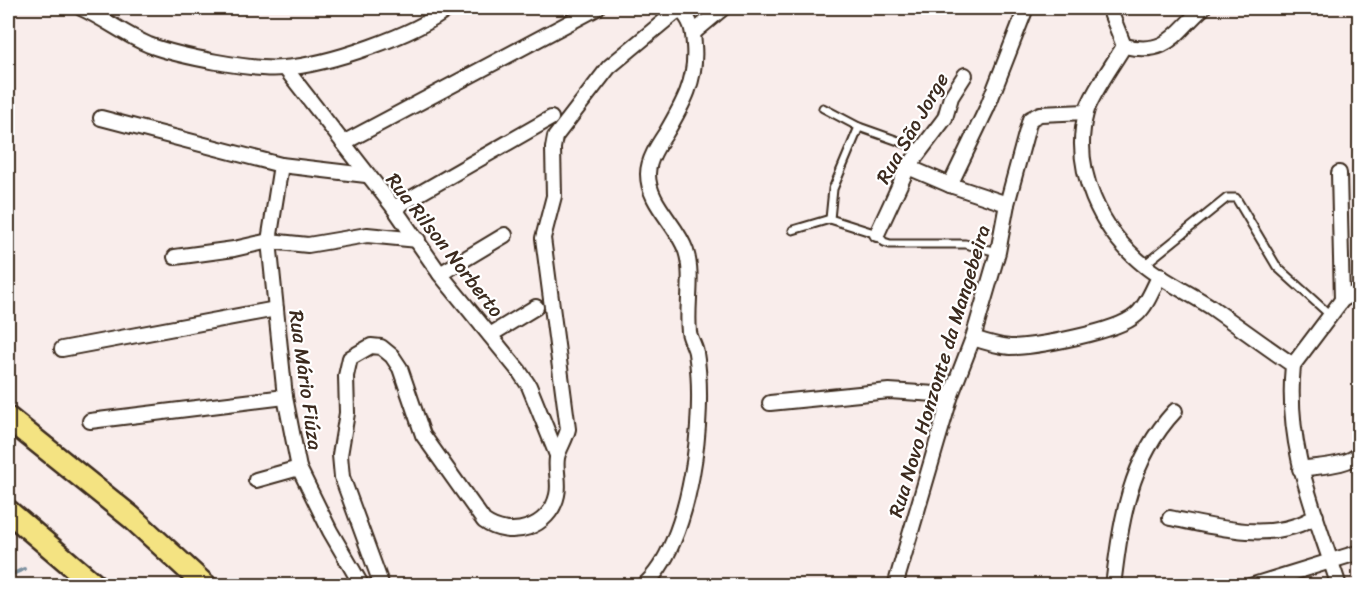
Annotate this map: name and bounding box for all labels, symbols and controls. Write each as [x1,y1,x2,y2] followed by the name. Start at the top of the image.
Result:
[866,66,959,191] street label: Rua São Jorge
[376,165,513,326] street label: Rua Rilson Norberto
[878,221,1001,522] street label: Rua Novo Honzonte da Mangebeira
[278,308,333,452] street label: Rua Mário Fiúza

